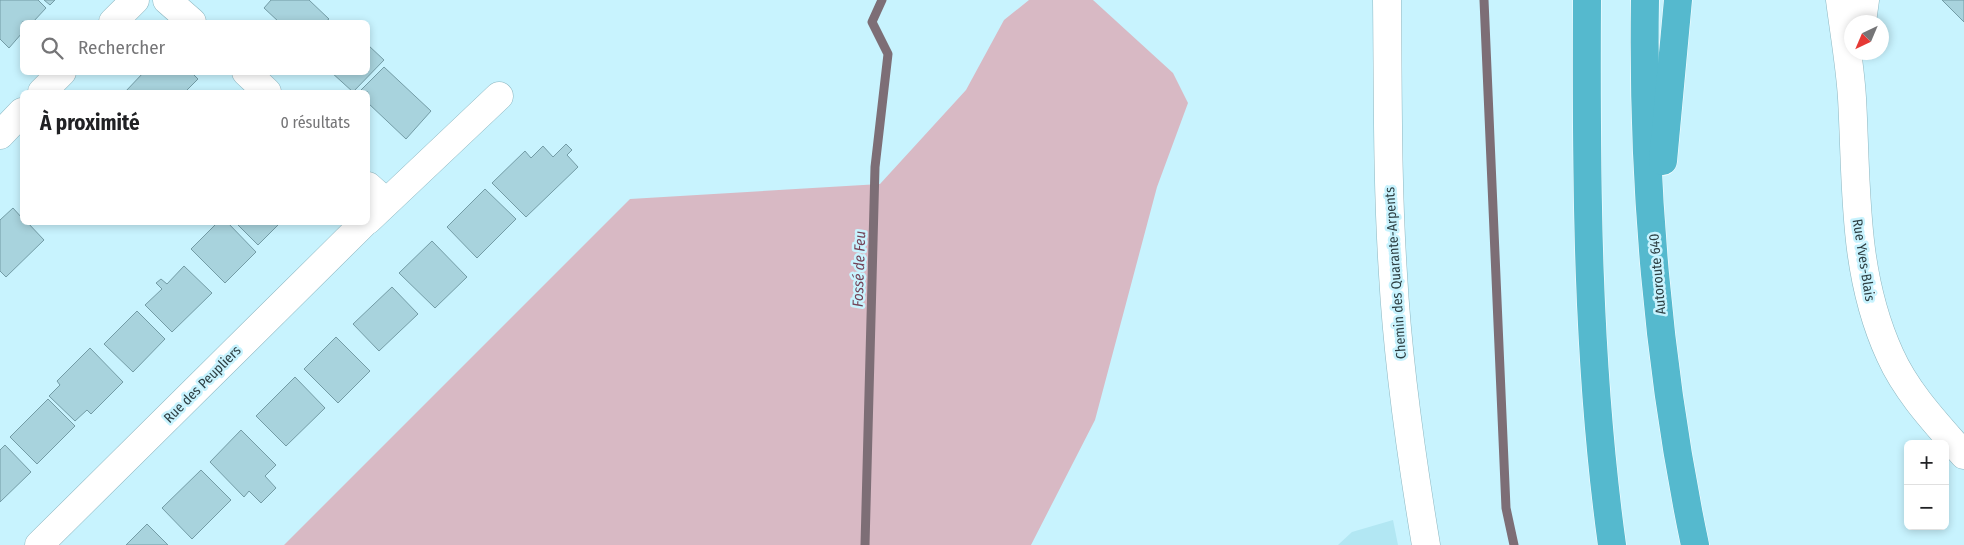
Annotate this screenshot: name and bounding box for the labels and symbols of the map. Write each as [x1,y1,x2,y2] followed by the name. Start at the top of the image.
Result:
[1844,15,1889,60] north arrow
[1381,186,1410,360] street label: Chemin des Quarante-Arpents
[1849,218,1878,303] street label: Rue Yves-Blais
[849,230,869,307] water label: Fossé de Feu
[1645,233,1670,315] street label: Autoroute 640
[160,342,245,427] street label: Rue des Peupliers

